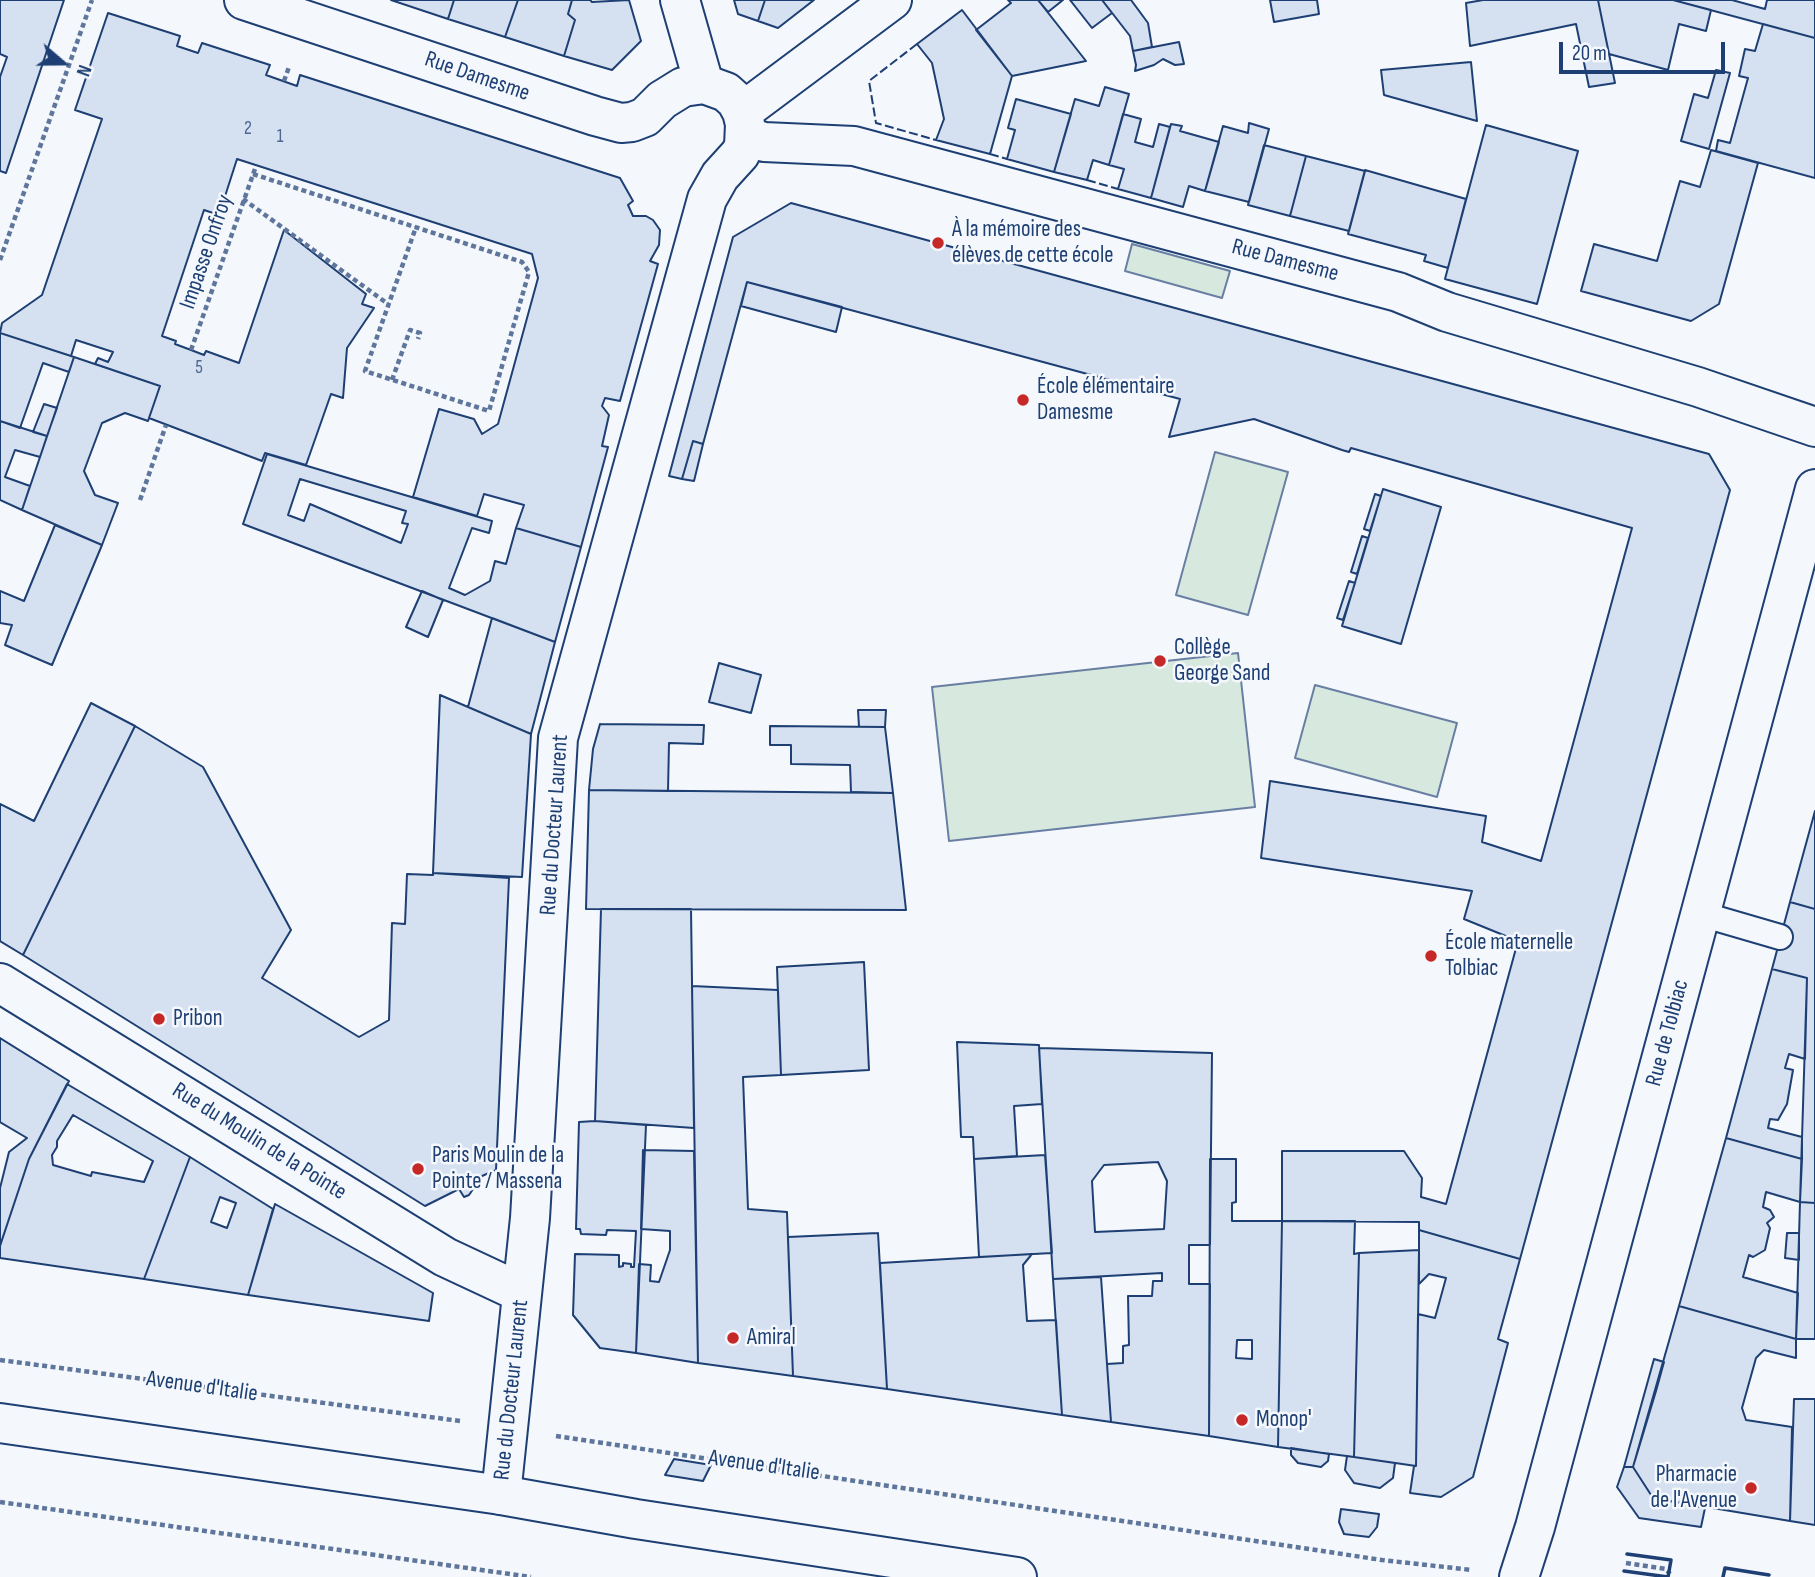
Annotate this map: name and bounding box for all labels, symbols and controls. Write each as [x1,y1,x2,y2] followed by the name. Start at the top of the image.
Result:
[28,28,98,98] north arrow
[1563,28,1729,72] scale bar
[1572,41,1607,66] text: 20 m
[421,46,533,108] street label: Rue Damesme
[71,62,96,79] text: N
[244,118,252,140] house number: 2
[277,126,283,148] house number: 1
[175,191,239,313] street label: Impasse Onfroy
[952,216,1113,270] place label: À la mémoire des élèves de cette école
[1229,234,1341,288] street label: Rue Damesme
[930,235,946,251] marker: À la mémoire des élèves de cette école
[195,357,203,379] house number: 5
[1037,373,1174,427] place label: École élémentaire Damesme
[1015,392,1031,408] marker: École élémentaire Damesme
[1174,634,1270,688] place label: Collège George Sand
[1152,653,1168,669] marker: Collège George Sand
[535,734,575,916] street label: Rue du Docteur Laurent
[1445,929,1573,983] place label: École maternelle Tolbiac
[1423,948,1439,964] marker: École maternelle Tolbiac
[1641,977,1695,1089] street label: Rue de Tolbiac
[173,1005,223,1033] place label: Pribon
[151,1011,167,1027] marker: Pribon
[167,1077,351,1207] street label: Rue du Moulin de la Pointe
[432,1142,564,1196] place label: Paris Moulin de la Pointe / Massena
[410,1161,426,1177] marker: Paris Moulin de la Pointe / Massena
[489,1298,535,1482] street label: Rue du Docteur Laurent
[747,1324,796,1352] place label: Amiral
[725,1330,741,1346] marker: Amiral
[145,1366,259,1408] street label: Avenue d'Italie
[1256,1406,1312,1434] place label: Monop'
[1234,1412,1250,1428] marker: Monop'
[707,1445,821,1487] street label: Avenue d'Italie
[1650,1461,1737,1515] place label: Pharmacie de l'Avenue
[1743,1480,1759,1496] marker: Pharmacie de l'Avenue

